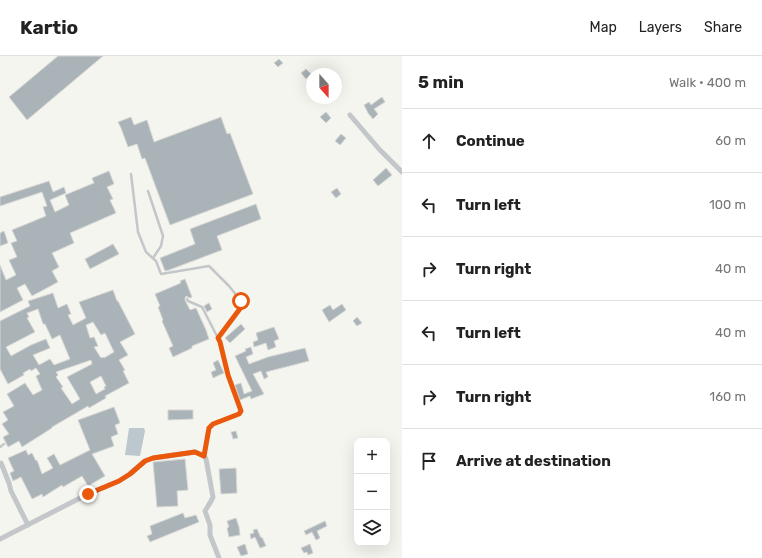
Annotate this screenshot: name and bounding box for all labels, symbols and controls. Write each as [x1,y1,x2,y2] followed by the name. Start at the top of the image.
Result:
[20,16,78,39] text: Kartio
[590,19,617,36] text: Map
[639,19,682,36] text: Layers
[704,19,742,36] text: Share
[306,68,342,104] north arrow
[418,72,464,92] text: 5 min
[669,75,746,90] text: Walk · 400 m
[418,130,440,152] icon: ahead
[456,132,525,150] text: Continue
[715,133,746,148] text: 60 m
[418,194,440,216] icon: left
[456,196,521,214] text: Turn left
[709,197,746,212] text: 100 m
[418,258,440,280] icon: right
[456,260,531,278] text: Turn right
[715,261,746,276] text: 40 m
[232,292,250,310] route start
[418,322,440,344] icon: left
[456,324,521,342] text: Turn left
[715,325,746,340] text: 40 m
[418,386,440,408] icon: right
[456,388,531,406] text: Turn right
[710,389,746,404] text: 160 m
[354,438,390,546] map controls
[354,438,390,474] button: +
[418,450,440,472] icon: arrive
[456,452,611,470] text: Arrive at destination
[354,474,390,510] button: −
[79,485,97,503] route end
[354,510,390,546] button: layers

